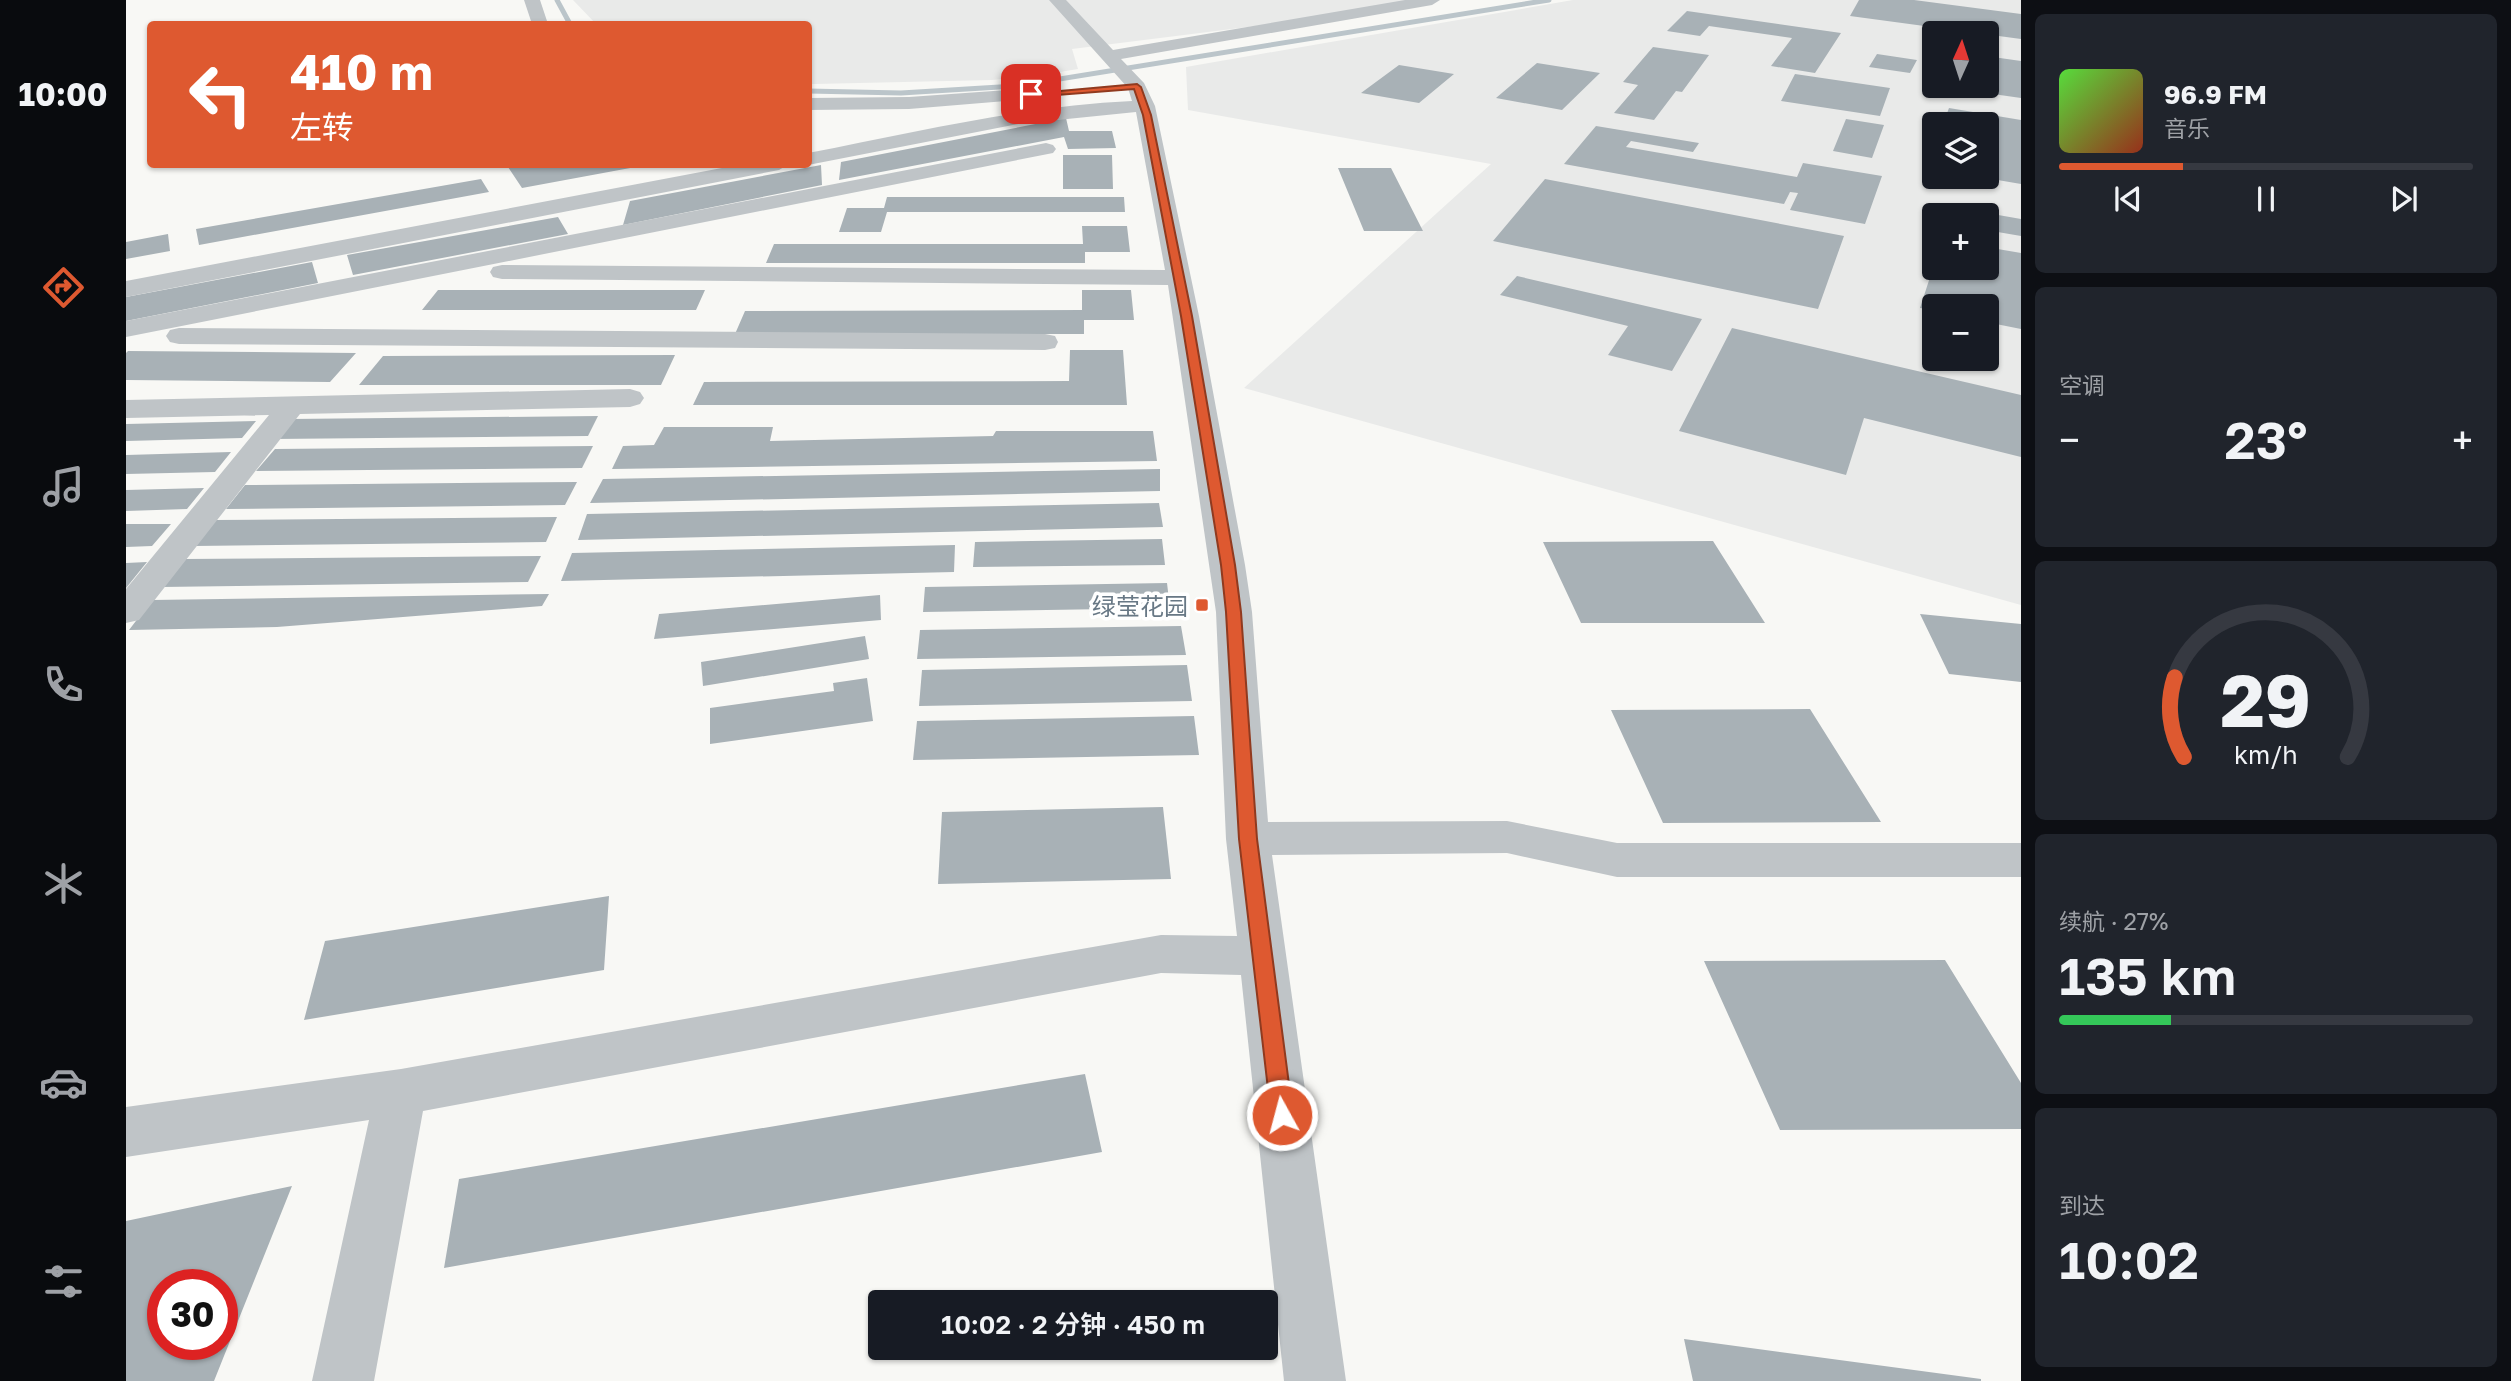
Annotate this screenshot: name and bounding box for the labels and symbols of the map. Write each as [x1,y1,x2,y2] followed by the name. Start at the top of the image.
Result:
[1922,21,1998,98] north arrow
[1001,64,1061,124] pin
[1092,591,1188,620] place label: 绿莹花园
[1194,597,1210,613] marker: 绿莹花园
[1245,1078,1319,1152] position arrow
[147,1269,238,1360] speed limit sign: 30

